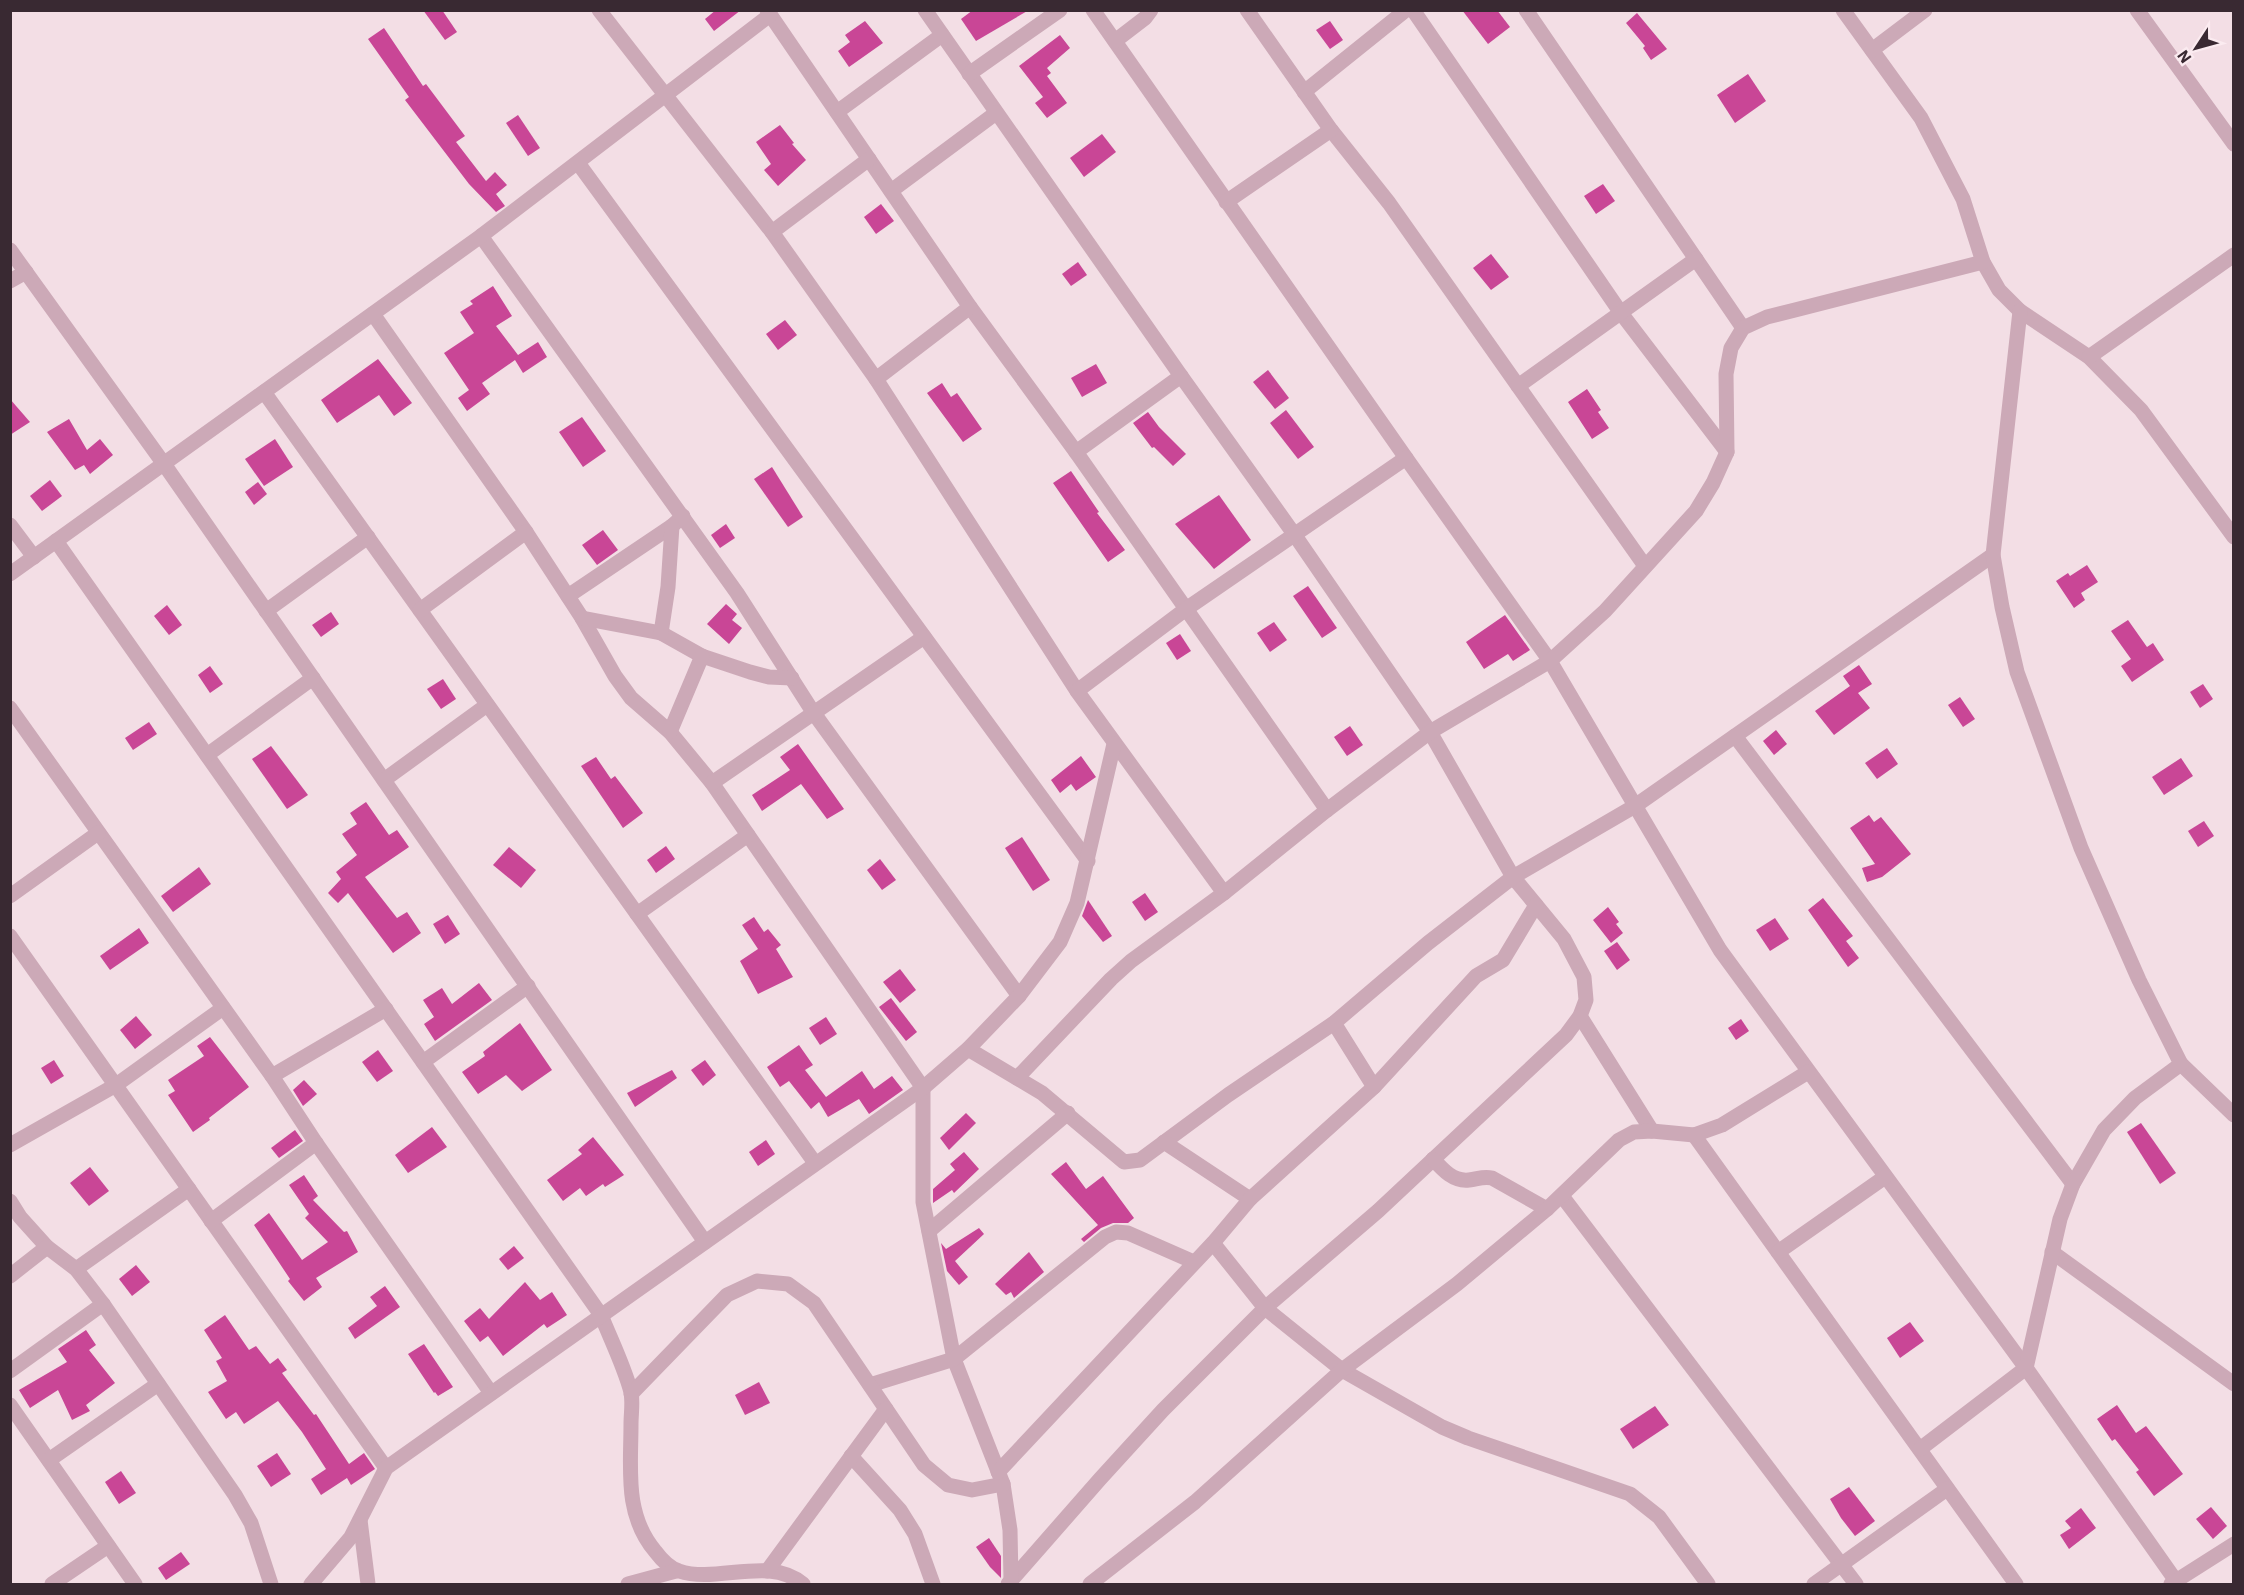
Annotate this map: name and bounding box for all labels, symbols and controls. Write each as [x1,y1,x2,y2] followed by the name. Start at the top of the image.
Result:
[2166,18,2226,78] north arrow
[2172,46,2195,67] text: N

